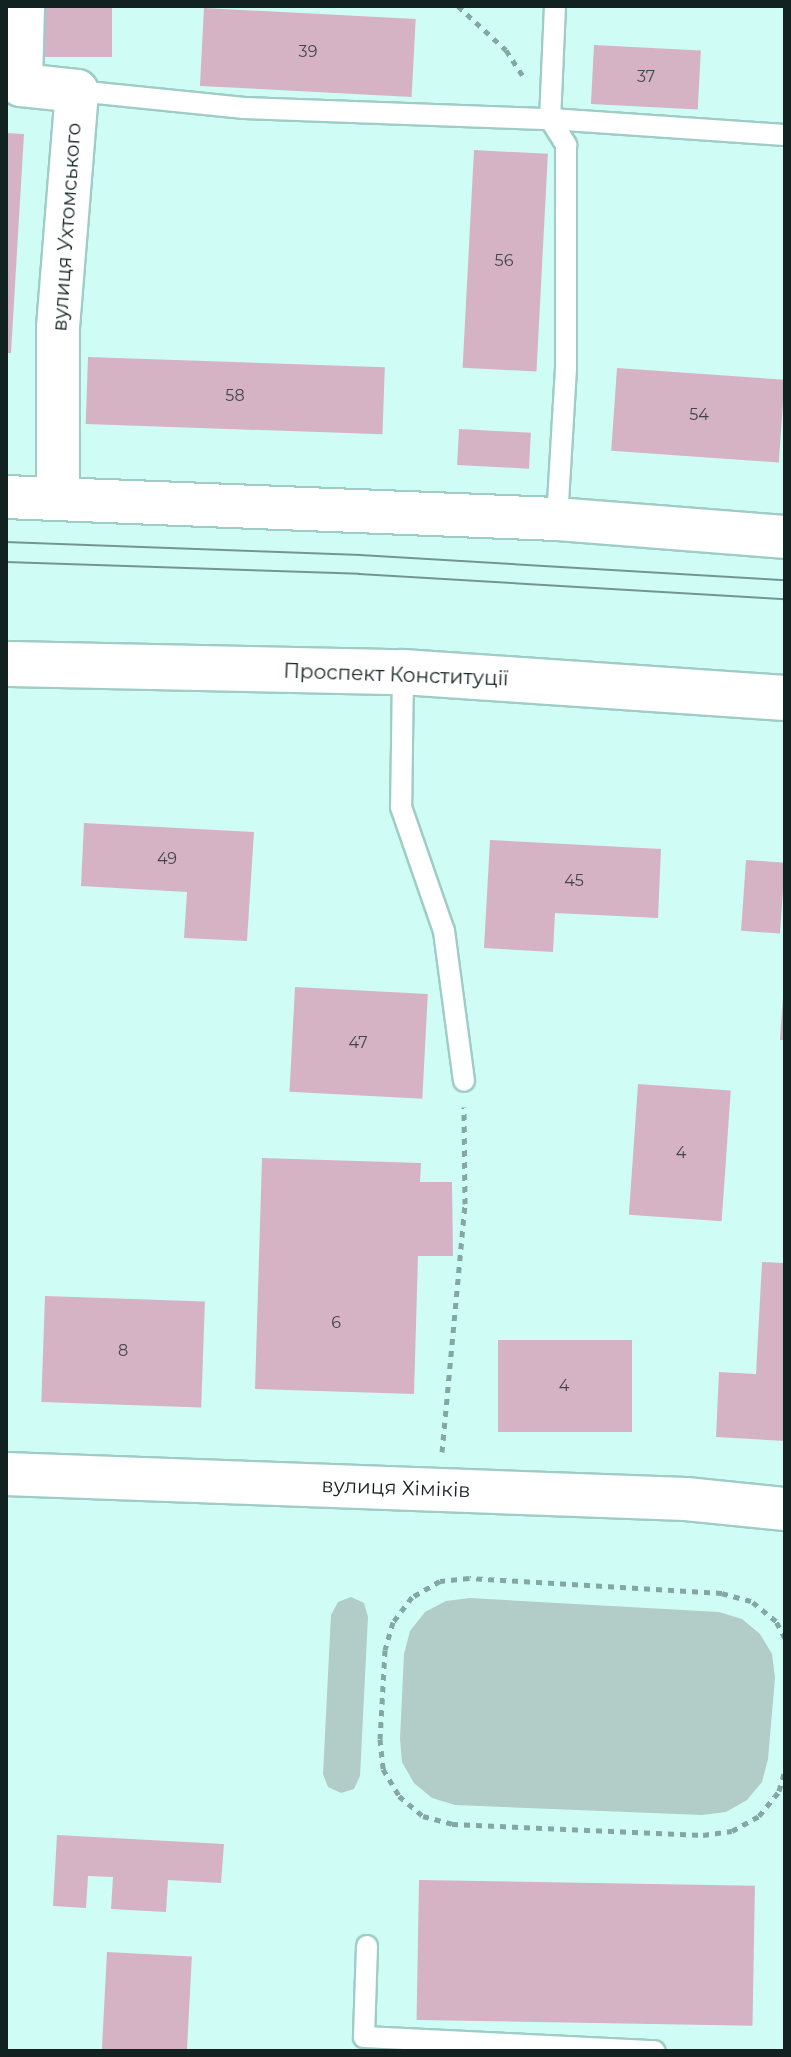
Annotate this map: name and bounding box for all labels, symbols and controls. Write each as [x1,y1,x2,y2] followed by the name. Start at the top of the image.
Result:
[299,42,317,62] house number: 39
[637,67,655,87] house number: 37
[48,122,86,332] street label: вулиця Ухтомського
[495,251,513,271] house number: 56
[225,386,245,406] house number: 58
[689,405,709,425] house number: 54
[283,659,509,691] street label: Проспект Конституції
[157,849,177,869] house number: 49
[564,871,584,891] house number: 45
[348,1033,368,1053] house number: 47
[676,1143,686,1163] house number: 4
[331,1313,341,1333] house number: 6
[118,1341,128,1361] house number: 8
[559,1376,569,1396] house number: 4
[321,1473,471,1503] street label: вулиця Хіміків

